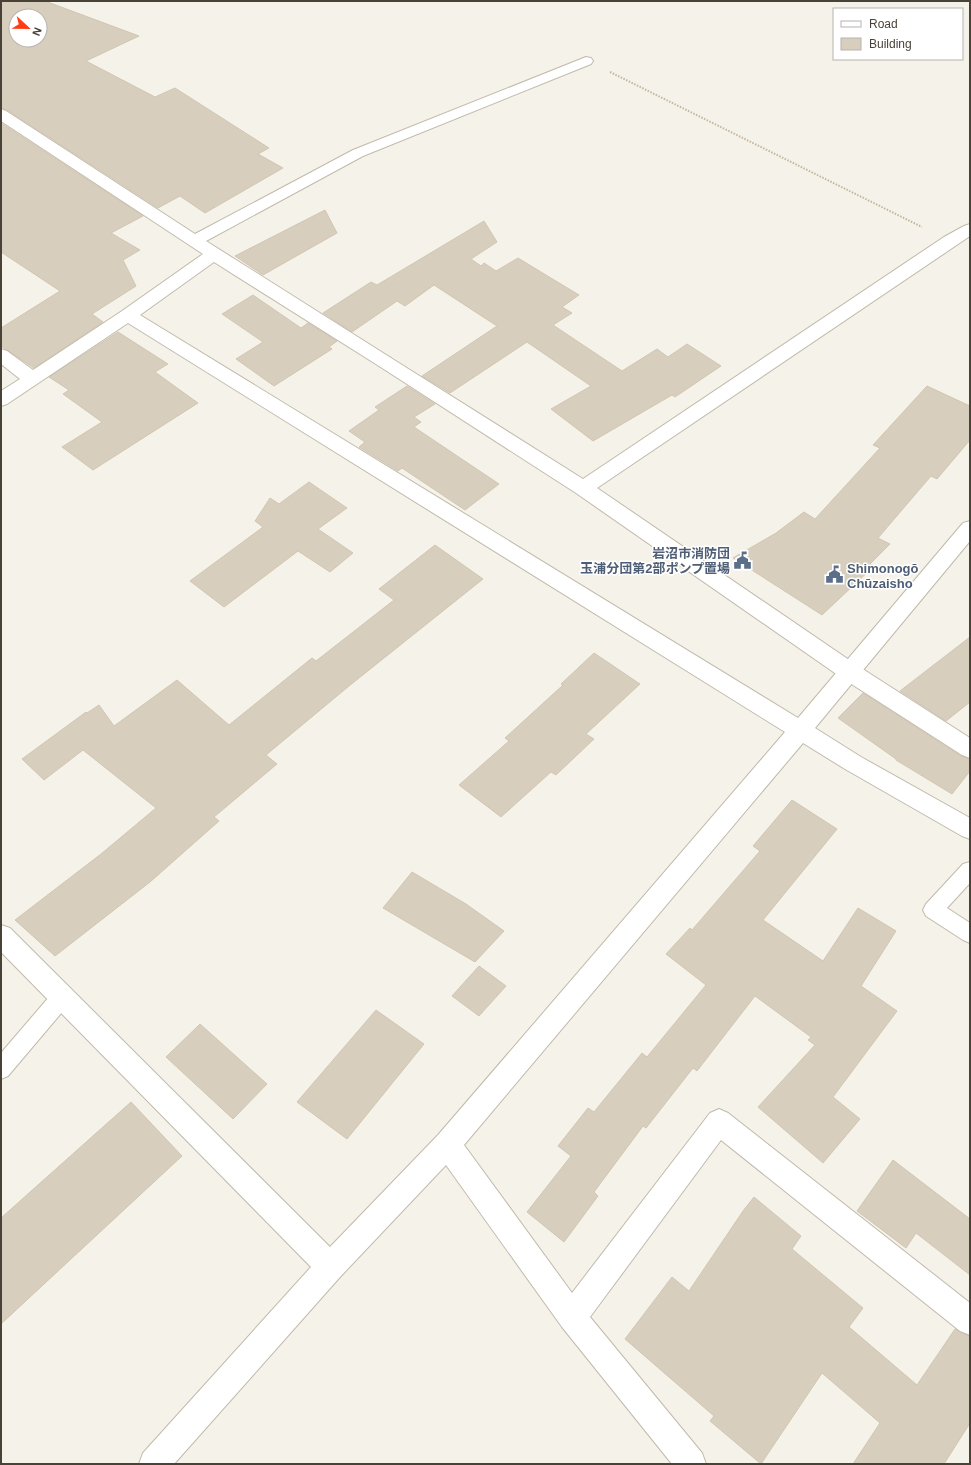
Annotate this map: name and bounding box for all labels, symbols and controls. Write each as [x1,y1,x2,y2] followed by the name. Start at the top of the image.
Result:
[8,8,48,48] north arrow
[833,8,963,60] legend
[869,17,898,31] text: Road
[30,26,44,38] text: N
[869,37,912,51] text: Building
[580,546,730,576] place label: 岩沼市消防団 玉浦分団第2部ポンプ置場
[733,550,753,570] public building icon: 岩沼市消防団 玉浦分団第2部ポンプ置場
[847,561,919,591] place label: Shimonogō Chūzaisho
[824,565,844,585] public building icon: Shimonogō Chūzaisho

